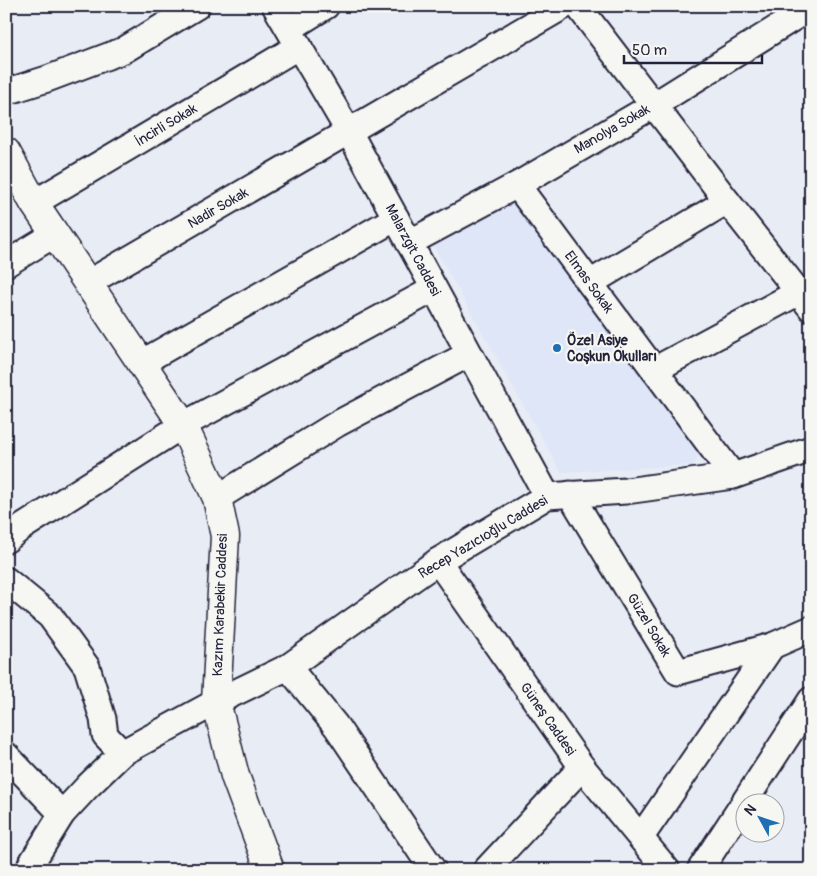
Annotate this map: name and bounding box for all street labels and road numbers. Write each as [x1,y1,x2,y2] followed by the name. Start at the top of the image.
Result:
[132,100,200,150] street label: İncirli Sokak
[571,100,653,158] street label: Manolya Sokak
[185,184,251,232] street label: Nadir Sokak
[382,201,445,299] street label: Malarzgit Caddesi
[561,248,617,317] street label: Elmas Sokak
[415,491,551,582] street label: Recep Yazıcıoğlu Caddesi
[209,533,231,677] street label: Kazım Karabekir Caddesi
[623,590,675,660] street label: Güzel Sokak
[517,679,580,759] street label: Güneş Caddesi

